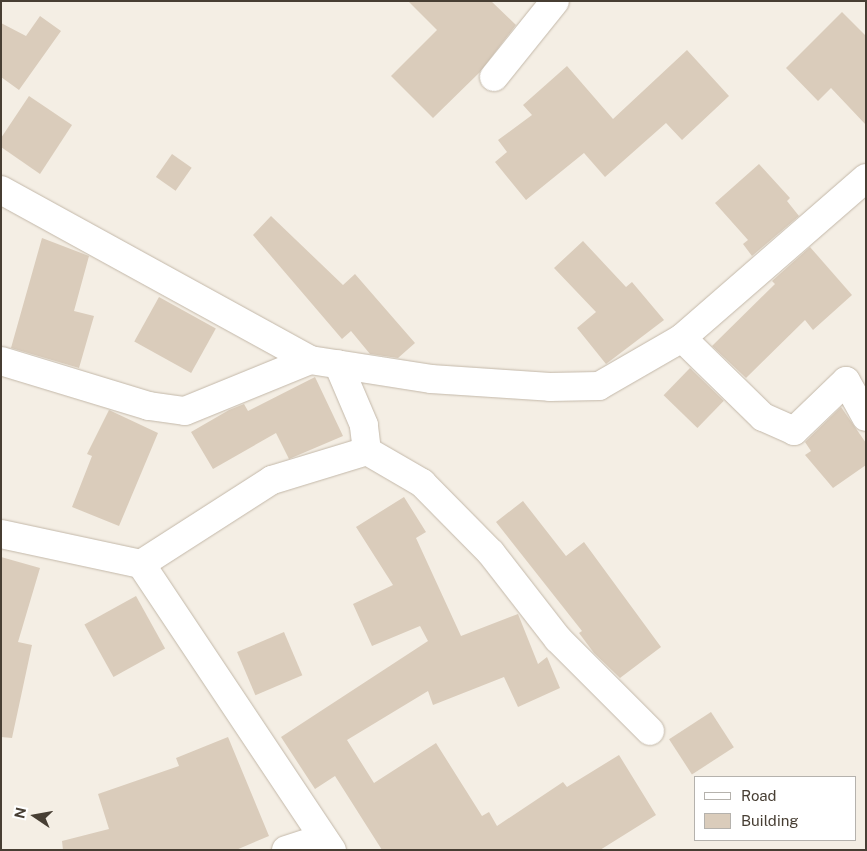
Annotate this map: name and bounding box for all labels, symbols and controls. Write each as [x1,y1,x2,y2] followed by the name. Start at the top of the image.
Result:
[694,776,857,841] legend
[741,787,777,804] text: Road
[10,791,60,841] north arrow
[11,806,29,820] text: N
[741,812,799,829] text: Building

